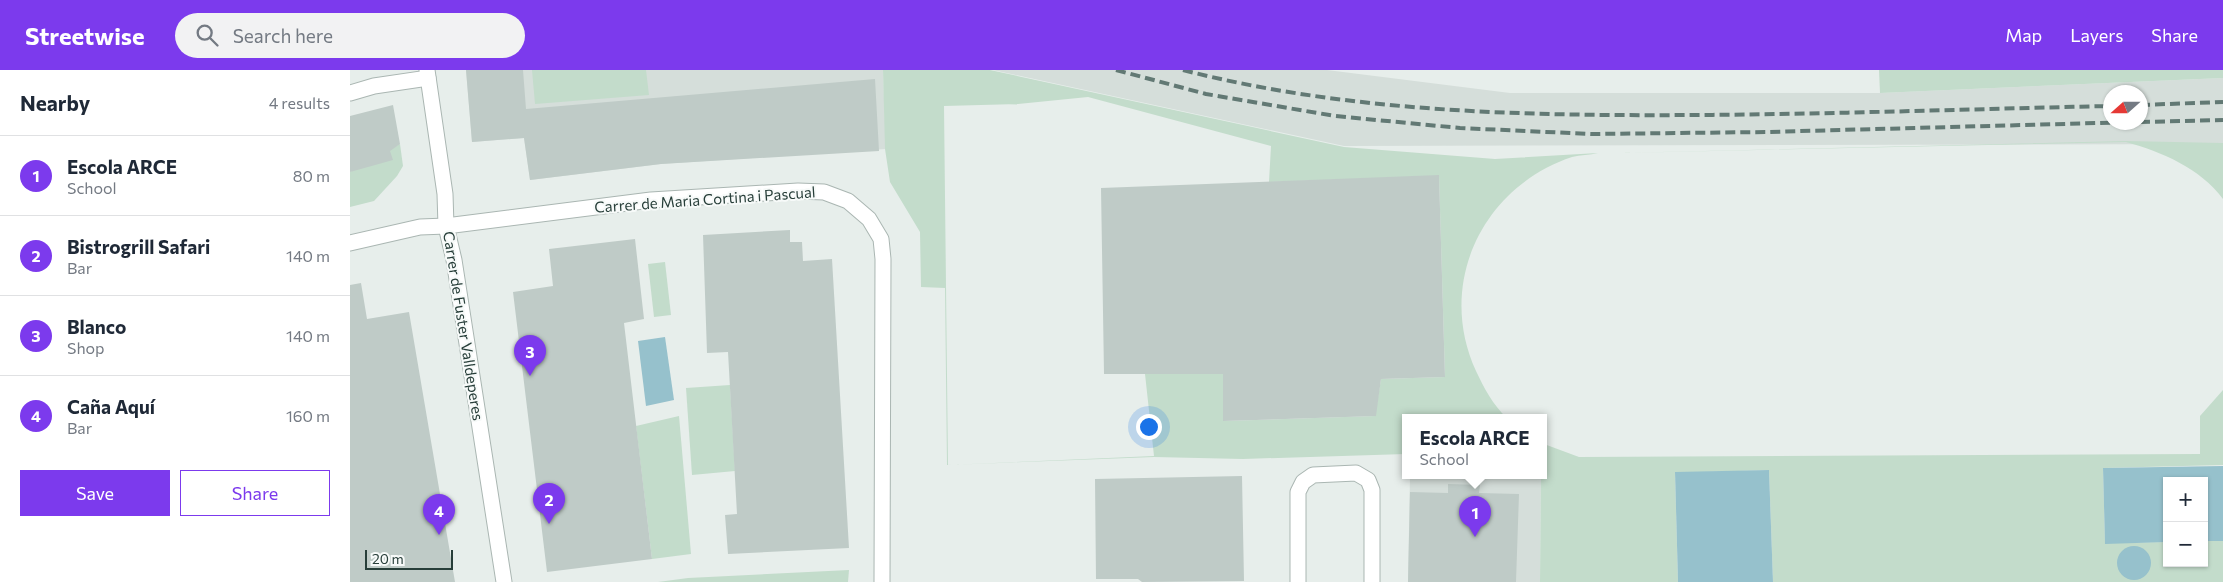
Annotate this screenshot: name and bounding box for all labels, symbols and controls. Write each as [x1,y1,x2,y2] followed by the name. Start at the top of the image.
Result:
[175,13,525,58] search box
[25,21,145,50] text: Streetwise
[193,21,221,49] icon: search
[233,24,333,47] text: Search here
[2005,24,2042,46] text: Map
[2070,24,2123,46] text: Layers
[2151,24,2198,46] text: Share
[2103,85,2148,130] north arrow
[20,90,90,115] text: Nearby
[269,93,330,112] text: 4 results
[67,155,177,178] text: Escola ARCE
[32,166,40,185] text: 1
[293,166,330,185] text: 80 m
[67,178,117,197] text: School
[594,182,816,216] street label: Carrer de Maria Cortina i Pascual
[440,230,488,422] street label: Carrer de Fuster Valldeperes
[67,235,210,258] text: Bistrogrill Safari
[31,246,41,265] text: 2
[286,246,330,265] text: 140 m
[67,258,92,277] text: Bar
[67,315,126,338] text: Blanco
[31,326,41,345] text: 3
[286,326,330,345] text: 140 m
[514,335,546,376] pin: 3
[67,338,105,357] text: Shop
[67,395,155,418] text: Caña Aquí
[31,406,41,425] text: 4
[286,406,330,425] text: 160 m
[1136,414,1162,440] your location
[1402,414,1547,479] popup
[67,418,92,437] text: Bar
[1419,426,1530,449] text: Escola ARCE
[1419,449,1469,468] text: School
[20,470,170,516] button: Save
[180,470,330,516] button: Share
[2163,477,2208,567] map controls
[2163,477,2208,522] button: +
[533,483,565,524] pin: 2
[423,494,455,535] pin: 4
[1459,496,1491,537] pin: 1
[2163,522,2208,567] button: −
[365,547,452,570] scale bar
[372,550,404,567] text: 20 m

